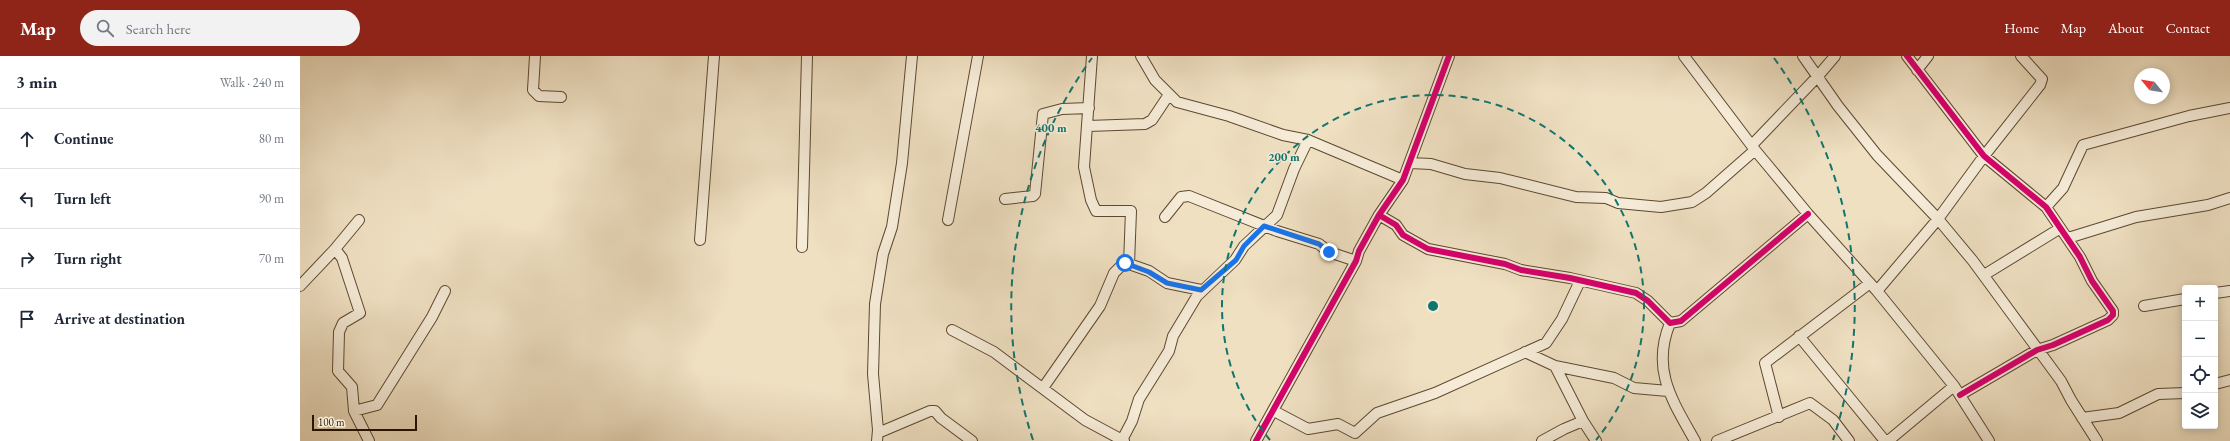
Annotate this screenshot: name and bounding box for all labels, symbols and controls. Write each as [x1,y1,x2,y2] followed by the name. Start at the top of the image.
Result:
[80,10,360,46] search box
[20,16,56,41] text: Map
[94,17,116,39] icon: search
[126,19,191,38] text: Search here
[2004,19,2039,37] text: Home
[2061,19,2086,37] text: Map
[2108,19,2144,37] text: About
[2166,19,2210,37] text: Contact
[2134,68,2170,104] north arrow
[16,71,57,93] text: 3 min
[220,74,284,91] text: Walk · 240 m
[1035,120,1067,136] text: 400 m
[16,128,38,150] icon: ahead
[54,129,114,148] text: Continue
[259,130,284,147] text: 80 m
[1268,149,1300,165] text: 200 m
[16,188,38,210] icon: left
[54,189,111,208] text: Turn left
[259,190,284,207] text: 90 m
[1320,243,1338,261] route end
[16,248,38,270] icon: right
[54,249,122,268] text: Turn right
[259,250,284,267] text: 70 m
[1116,254,1134,272] route start
[2182,285,2218,429] map controls
[2182,285,2218,321] button: +
[1426,299,1440,313] centre of rings
[16,308,38,330] icon: arrive
[54,309,185,328] text: Arrive at destination
[2182,321,2218,357] button: −
[2182,357,2218,393] button: locate
[2182,393,2218,429] button: layers
[312,413,417,432] scale bar
[318,415,345,429] text: 100 m

